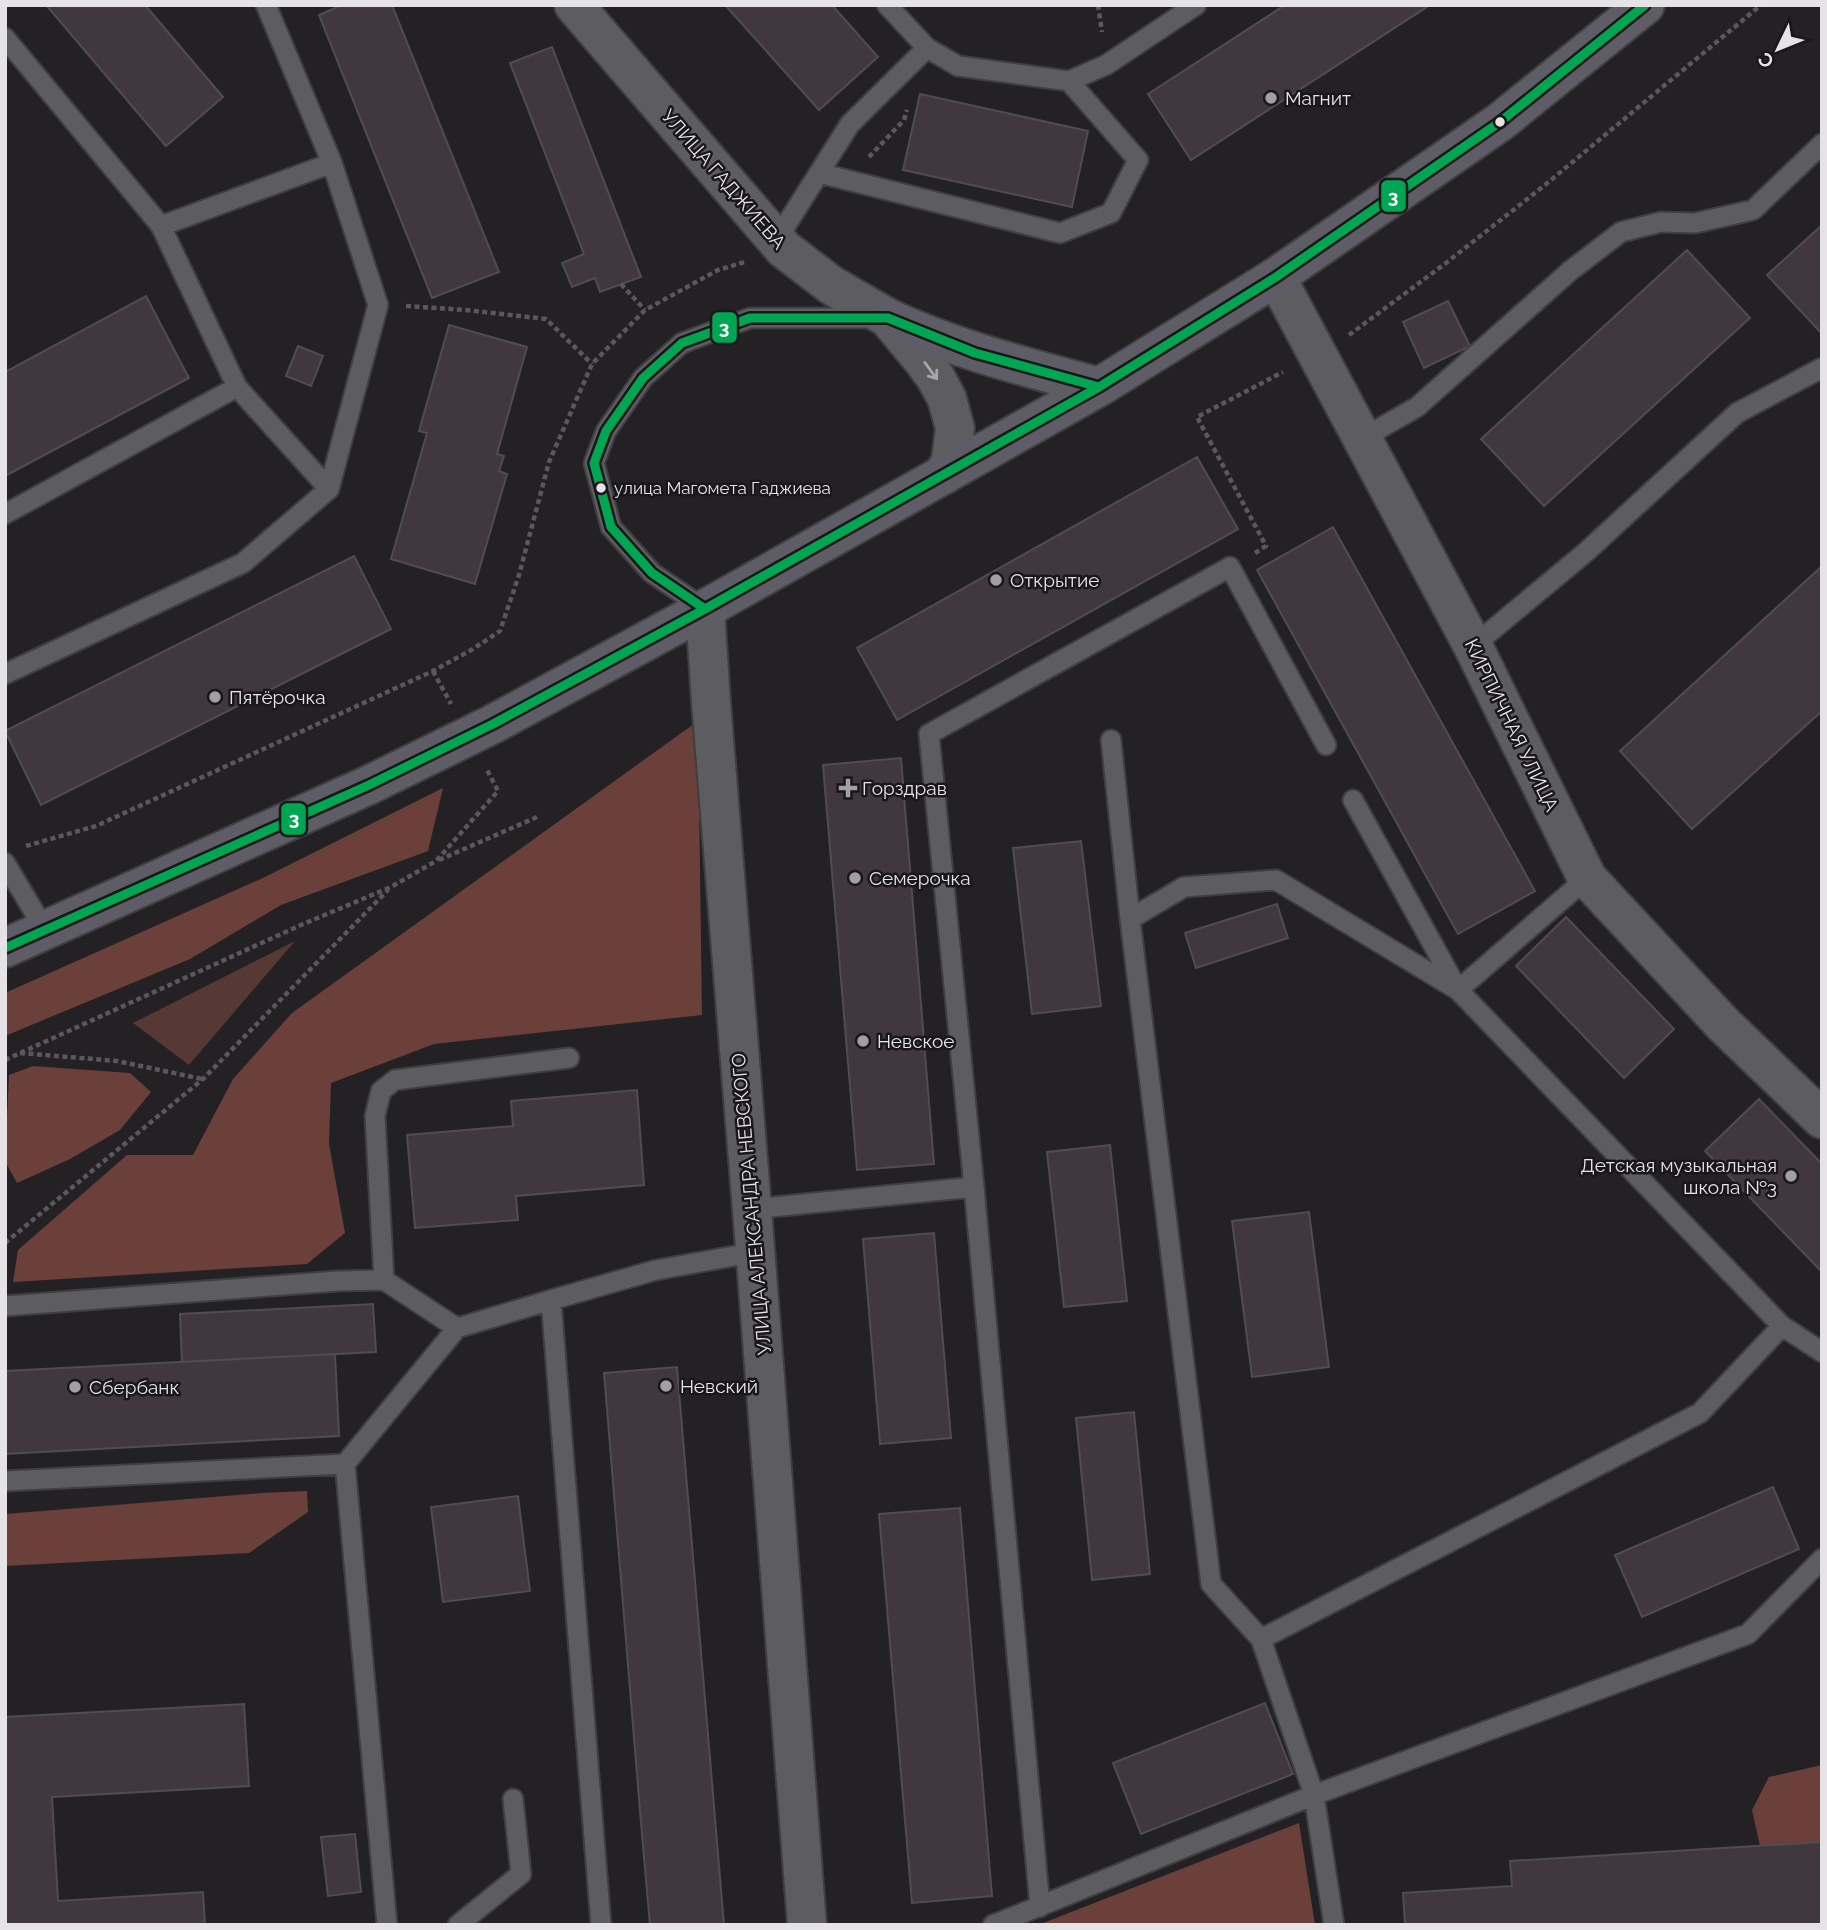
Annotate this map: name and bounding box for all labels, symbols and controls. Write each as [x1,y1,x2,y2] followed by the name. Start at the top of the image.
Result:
[1743,14,1813,84] north arrow
[1753,48,1778,73] text: С
[1285,87,1351,109] place label: Магнит
[1263,90,1279,106] marker: Магнит
[657,105,791,253] street label: УЛИЦА ГАДЖИЕВА
[1493,115,1507,129] unlabelled marker
[1380,179,1407,213] line badge: 3
[1388,185,1398,207] text: 3
[711,311,738,344] line badge: 3
[719,316,729,338] text: 3
[924,361,938,380] one-way arrow
[614,478,831,498] place label: улица Магомета Гаджиева
[594,481,608,495] marker: улица Магомета Гаджиева
[1010,569,1099,591] place label: Открытие
[988,572,1004,588] marker: Открытие
[1461,635,1563,815] street label: КИРПИЧНАЯ УЛИЦА
[229,686,326,708] place label: Пятёрочка
[207,689,223,705] marker: Пятёрочка
[862,777,947,799] place label: Горздрав
[840,780,856,796] marker: Горздрав
[280,802,307,836] line badge: 3
[289,807,299,829] text: 3
[869,867,971,889] place label: Семерочка
[847,870,863,886] marker: Семерочка
[877,1030,954,1052] place label: Невское
[855,1033,871,1049] marker: Невское
[727,1052,775,1356] street label: УЛИЦА АЛЕКСАНДРА НЕВСКОГО
[1580,1154,1777,1198] place label: Детская музыкальная школа №3
[1783,1168,1799,1184] marker: Детская музыкальная школа №3
[680,1375,758,1397] place label: Невский
[89,1376,179,1398] place label: Сбербанк
[658,1378,674,1394] marker: Невский
[67,1379,83,1395] marker: Сбербанк

